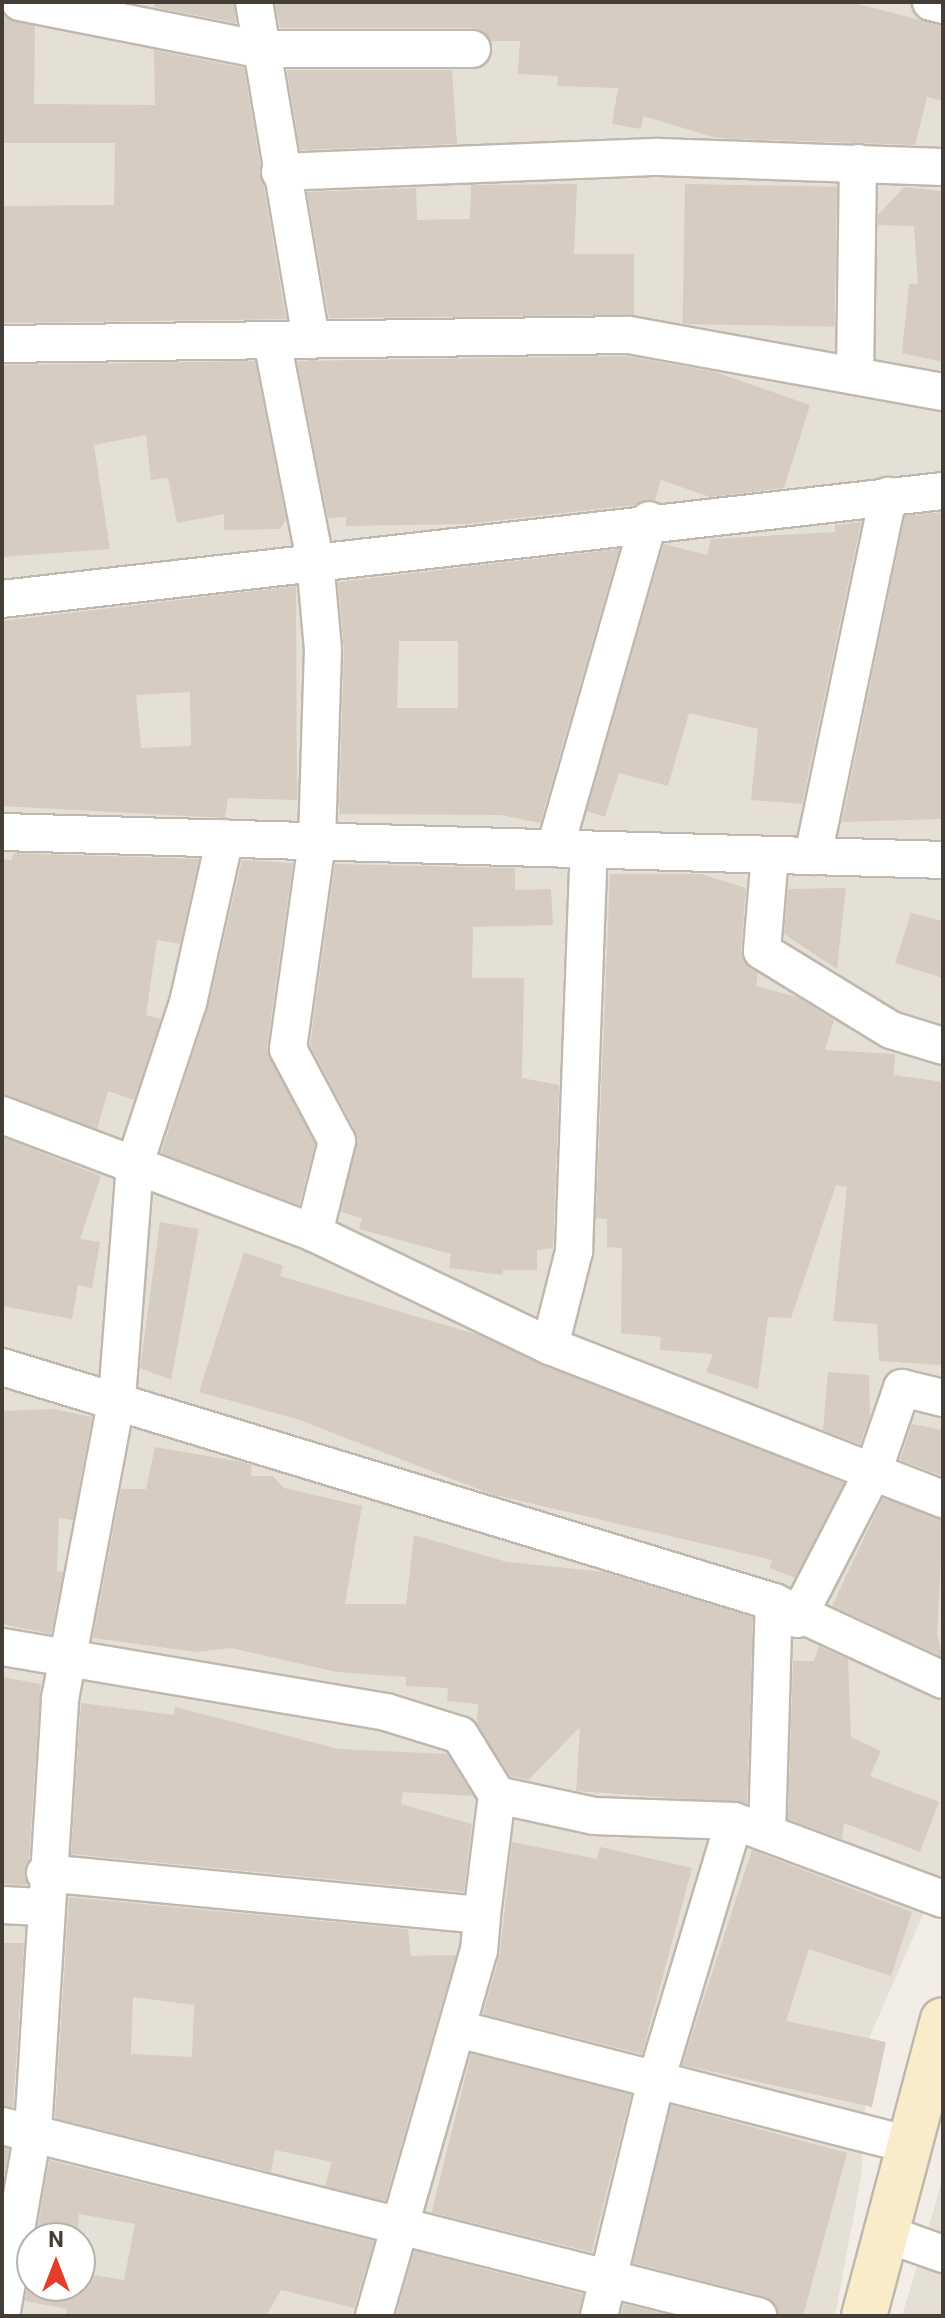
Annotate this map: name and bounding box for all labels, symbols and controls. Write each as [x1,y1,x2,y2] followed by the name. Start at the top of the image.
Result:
[16,2222,96,2302] north arrow
[48,2227,64,2252] text: N

